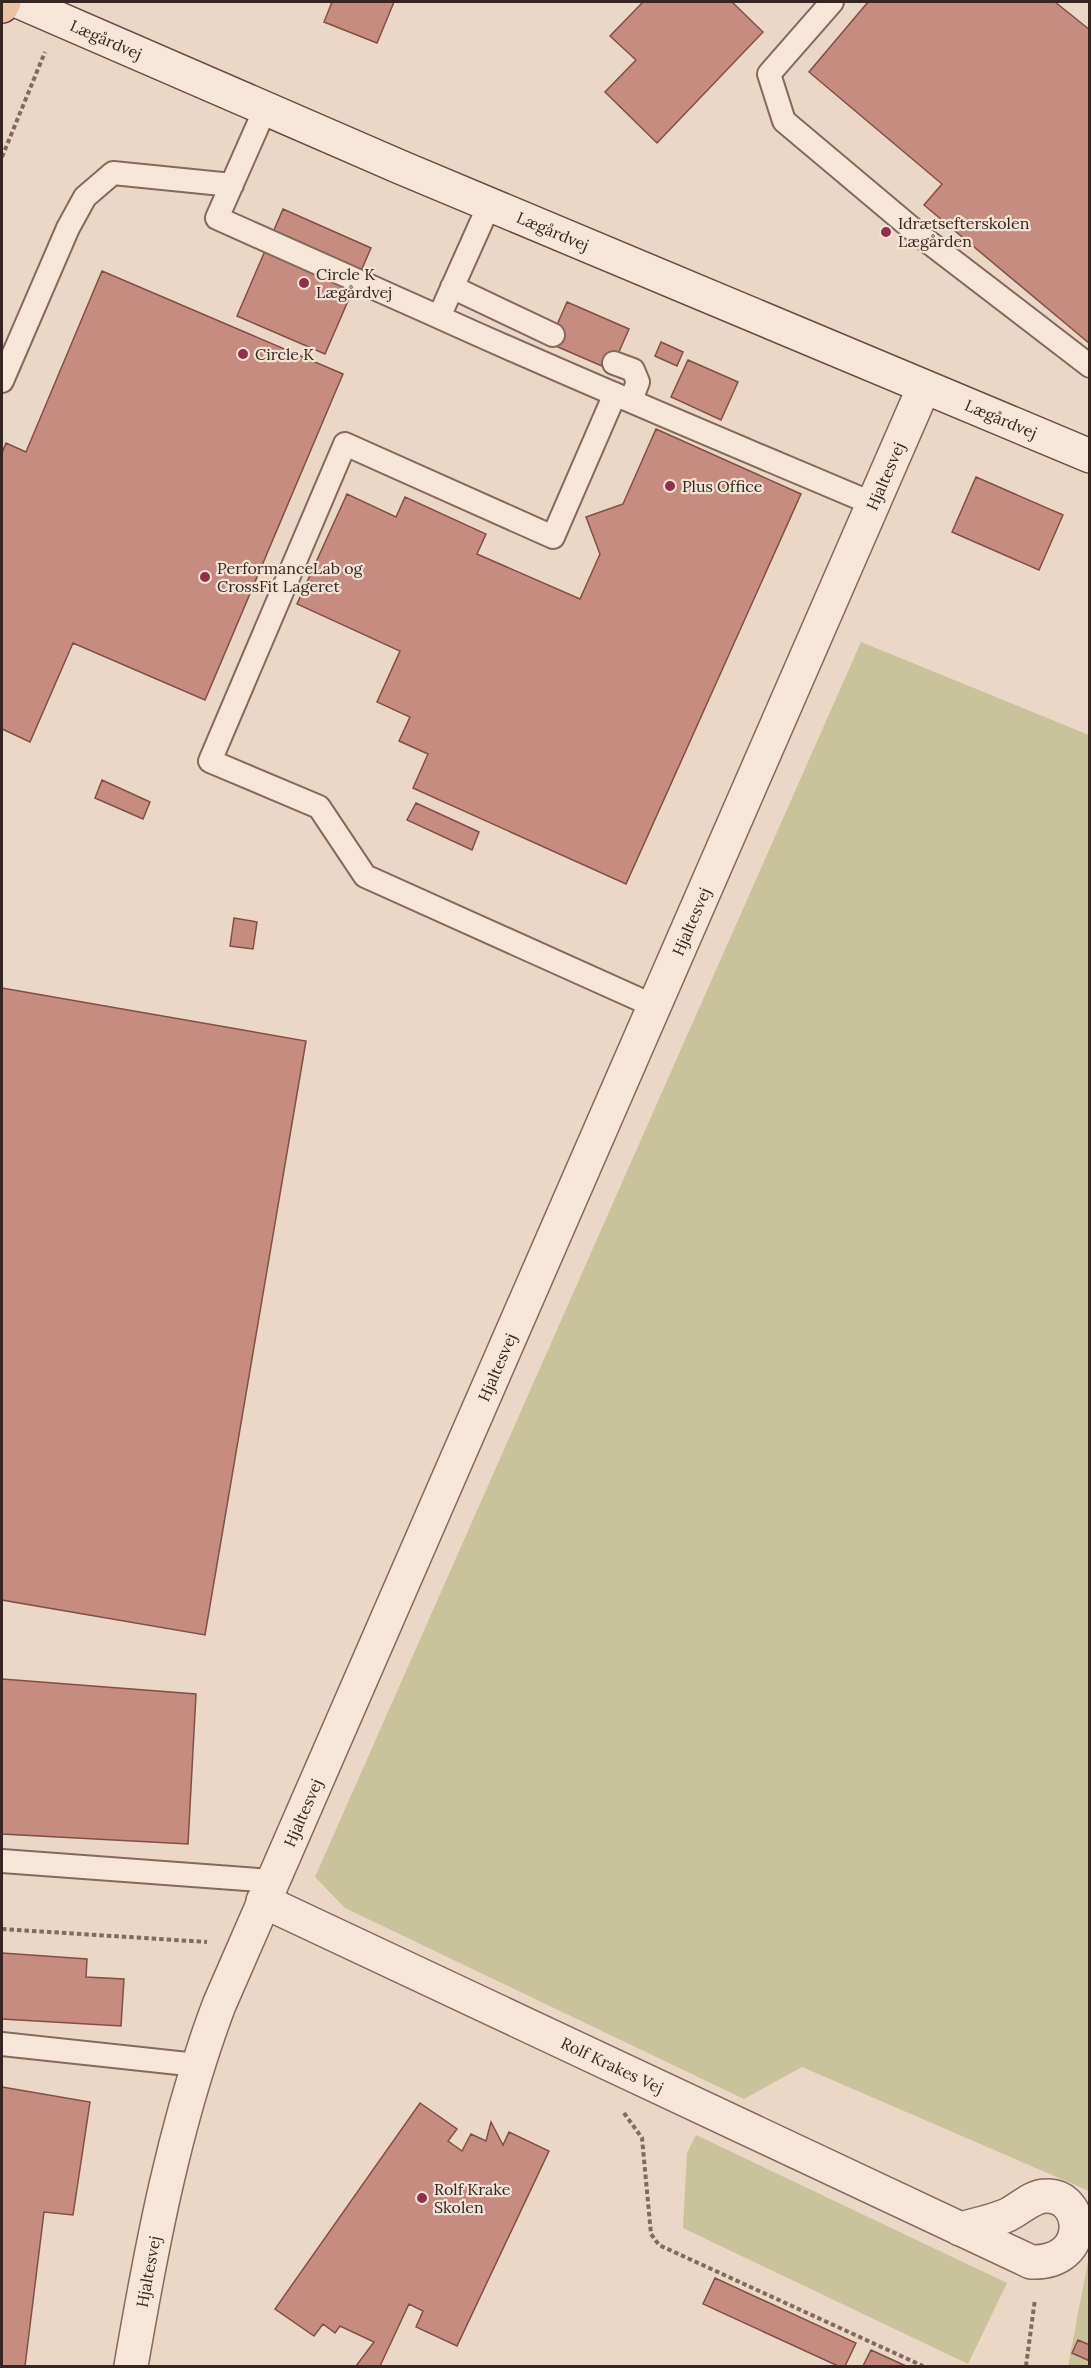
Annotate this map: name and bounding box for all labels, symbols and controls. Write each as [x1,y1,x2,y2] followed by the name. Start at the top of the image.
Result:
[67,15,145,64] street label: Lægårdvej
[514,207,592,255] street label: Lægårdvej
[898,213,1030,251] place label: Idrætsefterskolen Lægården
[879,225,893,239] marker: Idrætsefterskolen Lægården
[316,264,392,302] place label: Circle K Lægårdvej
[297,276,311,290] marker: Circle K Lægårdvej
[255,344,314,364] place label: Circle K
[236,347,250,361] marker: Circle K
[962,395,1040,443] street label: Lægårdvej
[862,439,909,513] street label: Hjaltesvej
[682,476,763,496] place label: Plus Office
[663,479,677,493] marker: Plus Office
[217,558,364,596] place label: PerformanceLab og CrossFit Lageret
[198,570,212,584] marker: PerformanceLab og CrossFit Lageret
[667,884,715,959] street label: Hjaltesvej
[473,1330,521,1404] street label: Hjaltesvej
[279,1775,326,1850] street label: Hjaltesvej
[558,2033,667,2098] street label: Rolf Krakes Vej
[434,2179,511,2217] place label: Rolf Krake Skolen
[415,2191,429,2205] marker: Rolf Krake Skolen
[132,2234,165,2309] street label: Hjaltesvej

